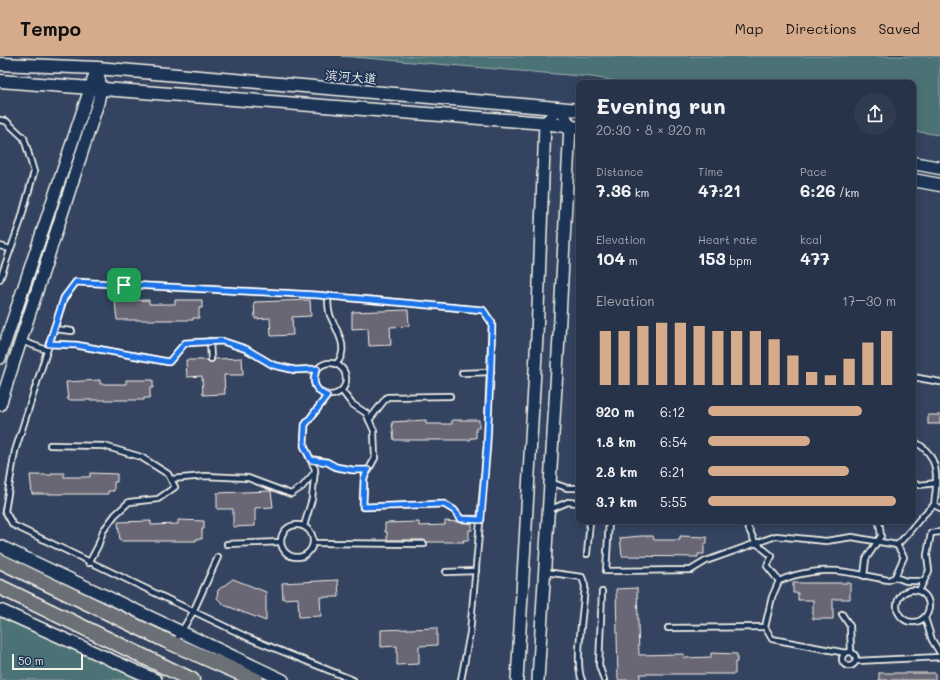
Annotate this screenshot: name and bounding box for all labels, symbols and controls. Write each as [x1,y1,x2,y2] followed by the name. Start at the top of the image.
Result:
[20,16,81,41] text: Tempo
[735,19,763,38] text: Map
[785,19,856,38] text: Directions
[878,19,920,38] text: Saved
[324,65,378,87] street label: 滨河大道
[596,91,726,120] text: Evening run
[854,93,896,135] button: share
[596,121,706,138] text: 20:30 · 8 × 920 m
[596,164,643,179] text: Distance
[698,164,723,179] text: Time
[800,164,827,179] text: Pace
[596,179,631,201] text: 7.36
[698,179,741,201] text: 47:21
[800,179,835,201] text: 6:26
[631,185,649,200] text: km
[835,185,859,200] text: /km
[596,232,645,247] text: Elevation
[698,232,757,247] text: Heart rate
[800,232,822,247] text: kcal
[596,247,625,269] text: 104
[698,247,726,269] text: 153
[800,247,830,269] text: 477
[625,253,638,268] text: m
[726,253,752,268] text: bpm
[107,268,141,302] pin
[113,274,135,296] icon: arrive
[596,292,654,309] text: Elevation
[842,292,896,309] text: 17–30 m
[596,403,634,420] text: 920 m
[660,403,685,420] text: 6:12
[596,433,636,450] text: 1.8 km
[660,433,687,450] text: 6:54
[596,463,637,480] text: 2.8 km
[660,463,685,480] text: 6:21
[596,493,637,510] text: 3.7 km
[660,493,687,510] text: 5:55
[12,652,83,671] scale bar
[18,653,44,668] text: 50 m

